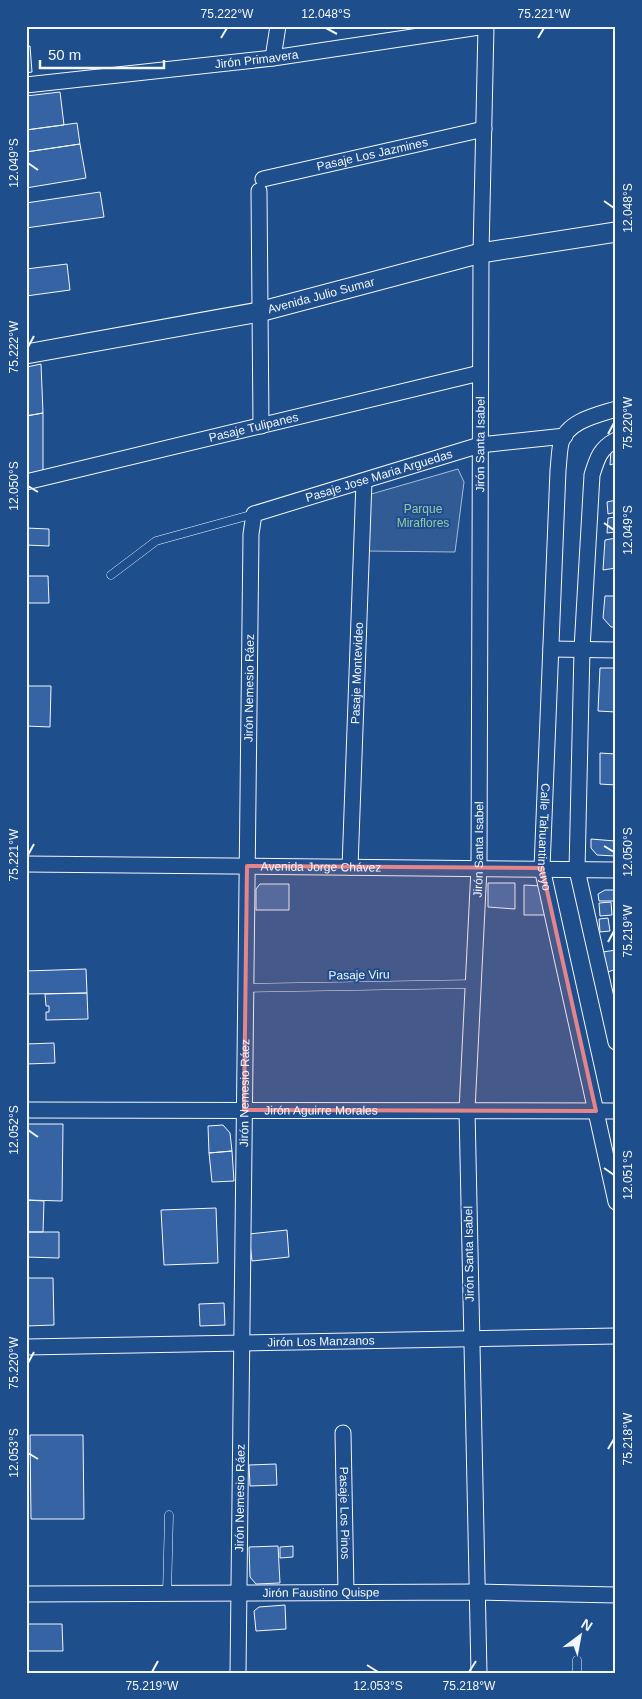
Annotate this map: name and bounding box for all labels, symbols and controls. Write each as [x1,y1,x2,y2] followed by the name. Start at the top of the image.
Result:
[201,7,254,21] text: 75.222°W
[301,7,351,21] text: 12.048°S
[518,7,571,21] text: 75.221°W
[40,38,164,70] scale bar
[48,46,81,63] text: 50 m
[214,47,300,71] street label: Jirón Primavera
[315,135,429,174] street label: Pasaje Los Jazmines
[7,138,21,188] text: 12.049°S
[621,183,635,233] text: 12.048°S
[266,275,376,316] street label: Avenida Julio Sumar
[7,320,21,373] text: 75.222°W
[473,396,488,493] street label: Jirón Santa Isabel
[621,396,635,449] text: 75.220°W
[207,410,300,445] street label: Pasaje Tulipanes
[304,447,454,505] street label: Pasaje Jose Maria Arguedas
[7,461,21,511] text: 12.050°S
[397,502,449,530] park label: Parque Miraflores
[621,505,635,555] text: 12.049°S
[348,621,366,724] street label: Pasaje Montevideo
[242,634,257,742] street label: Jirón Nemesio Ráez
[535,783,554,892] street label: Calle Tahuantinsuyo
[471,801,486,898] street label: Jirón Santa Isabel
[621,827,635,877] text: 12.050°S
[7,828,21,881] text: 75.221°W
[261,859,381,875] street label: Avenida Jorge Chávez
[621,904,635,957] text: 75.219°W
[328,967,390,983] street label: Pasaje Viru
[237,1039,252,1147] street label: Jirón Nemesio Ráez
[264,1103,378,1118] street label: Jirón Aguirre Morales
[7,1105,21,1155] text: 12.052°S
[621,1150,635,1200] text: 12.051°S
[461,1206,477,1302] street label: Jirón Santa Isabel
[267,1333,375,1350] street label: Jirón Los Manzanos
[7,1336,21,1389] text: 75.220°W
[621,1412,635,1465] text: 75.218°W
[7,1428,21,1478] text: 12.053°S
[232,1444,248,1552] street label: Jirón Nemesio Ráez
[337,1466,352,1560] street label: Pasaje Los Pinos
[263,1585,380,1600] street label: Jirón Faustino Quispe
[554,1612,604,1662] north arrow
[578,1616,595,1634] text: N
[126,1679,179,1693] text: 75.219°W
[353,1679,403,1693] text: 12.053°S
[443,1679,496,1693] text: 75.218°W

